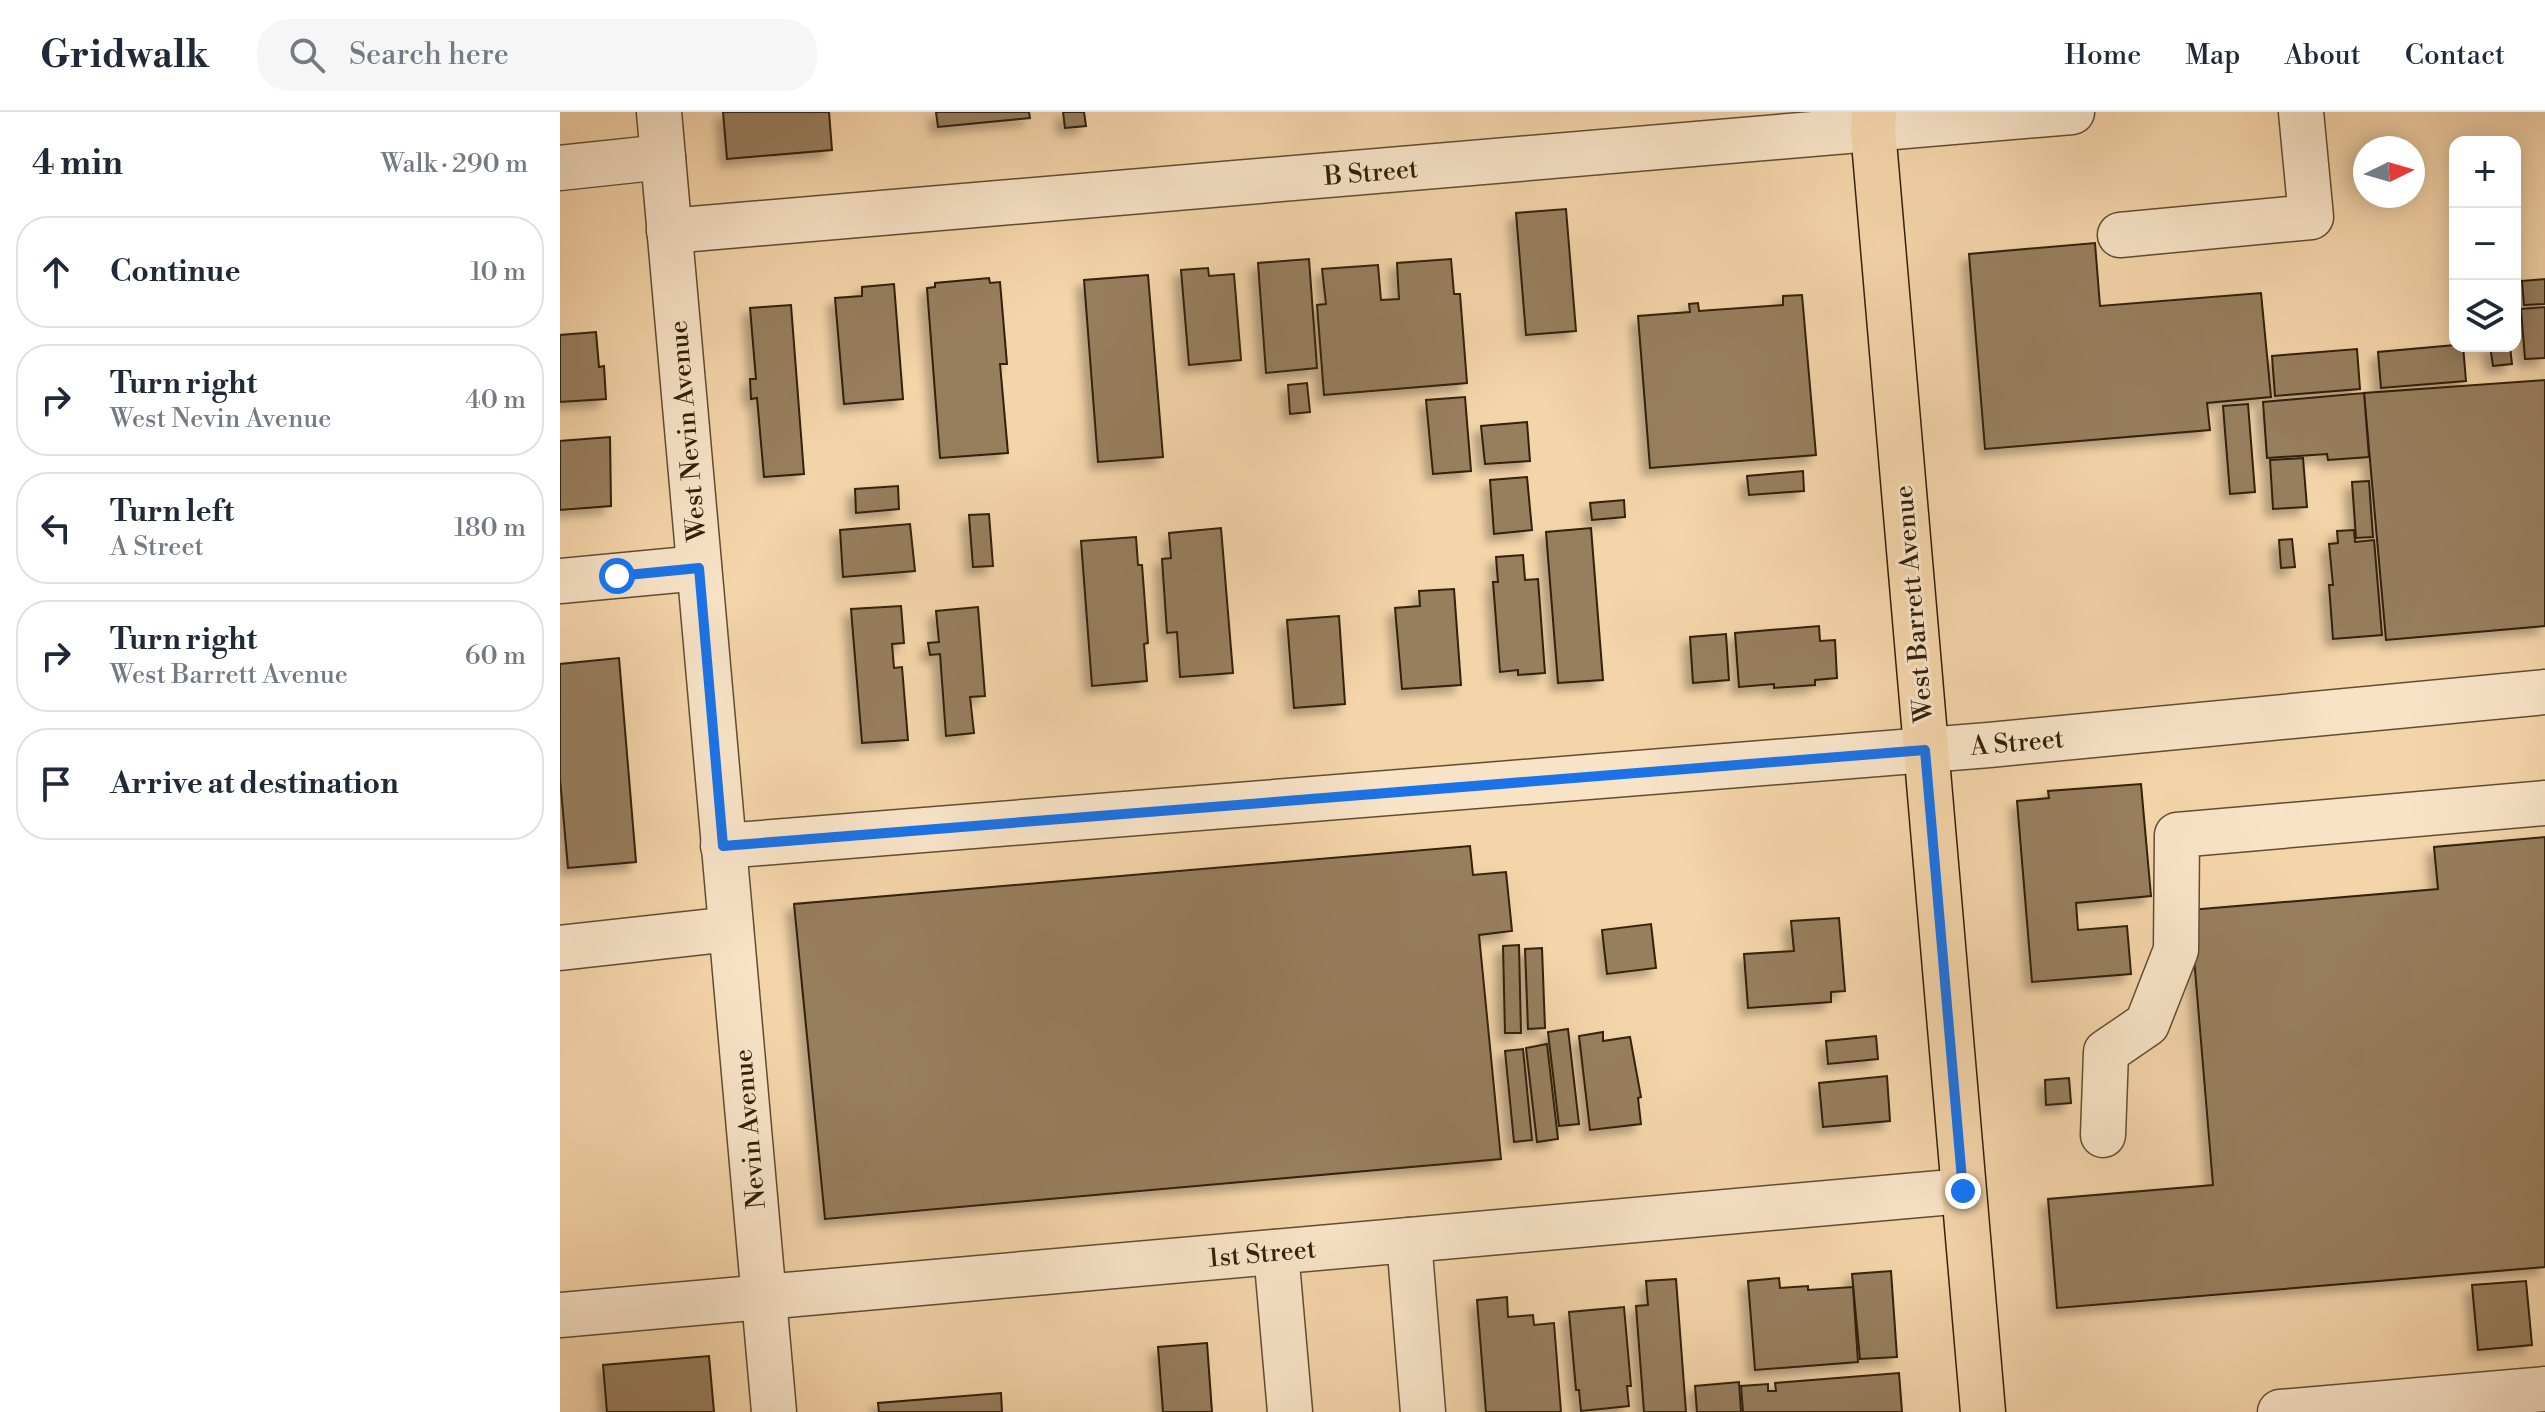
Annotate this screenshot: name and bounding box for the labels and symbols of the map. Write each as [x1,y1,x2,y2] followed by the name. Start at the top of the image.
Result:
[2353,136,2425,208] north arrow
[1322,153,1419,193] street label: B Street
[662,319,714,544] street label: West Nevin Avenue
[1888,484,1940,725] street label: West Barrett Avenue
[599,558,635,594] route start
[1968,723,2065,763] street label: A Street
[727,1048,773,1210] street label: Nevin Avenue
[1945,1173,1981,1209] route end
[1207,1233,1317,1275] street label: 1st Street

